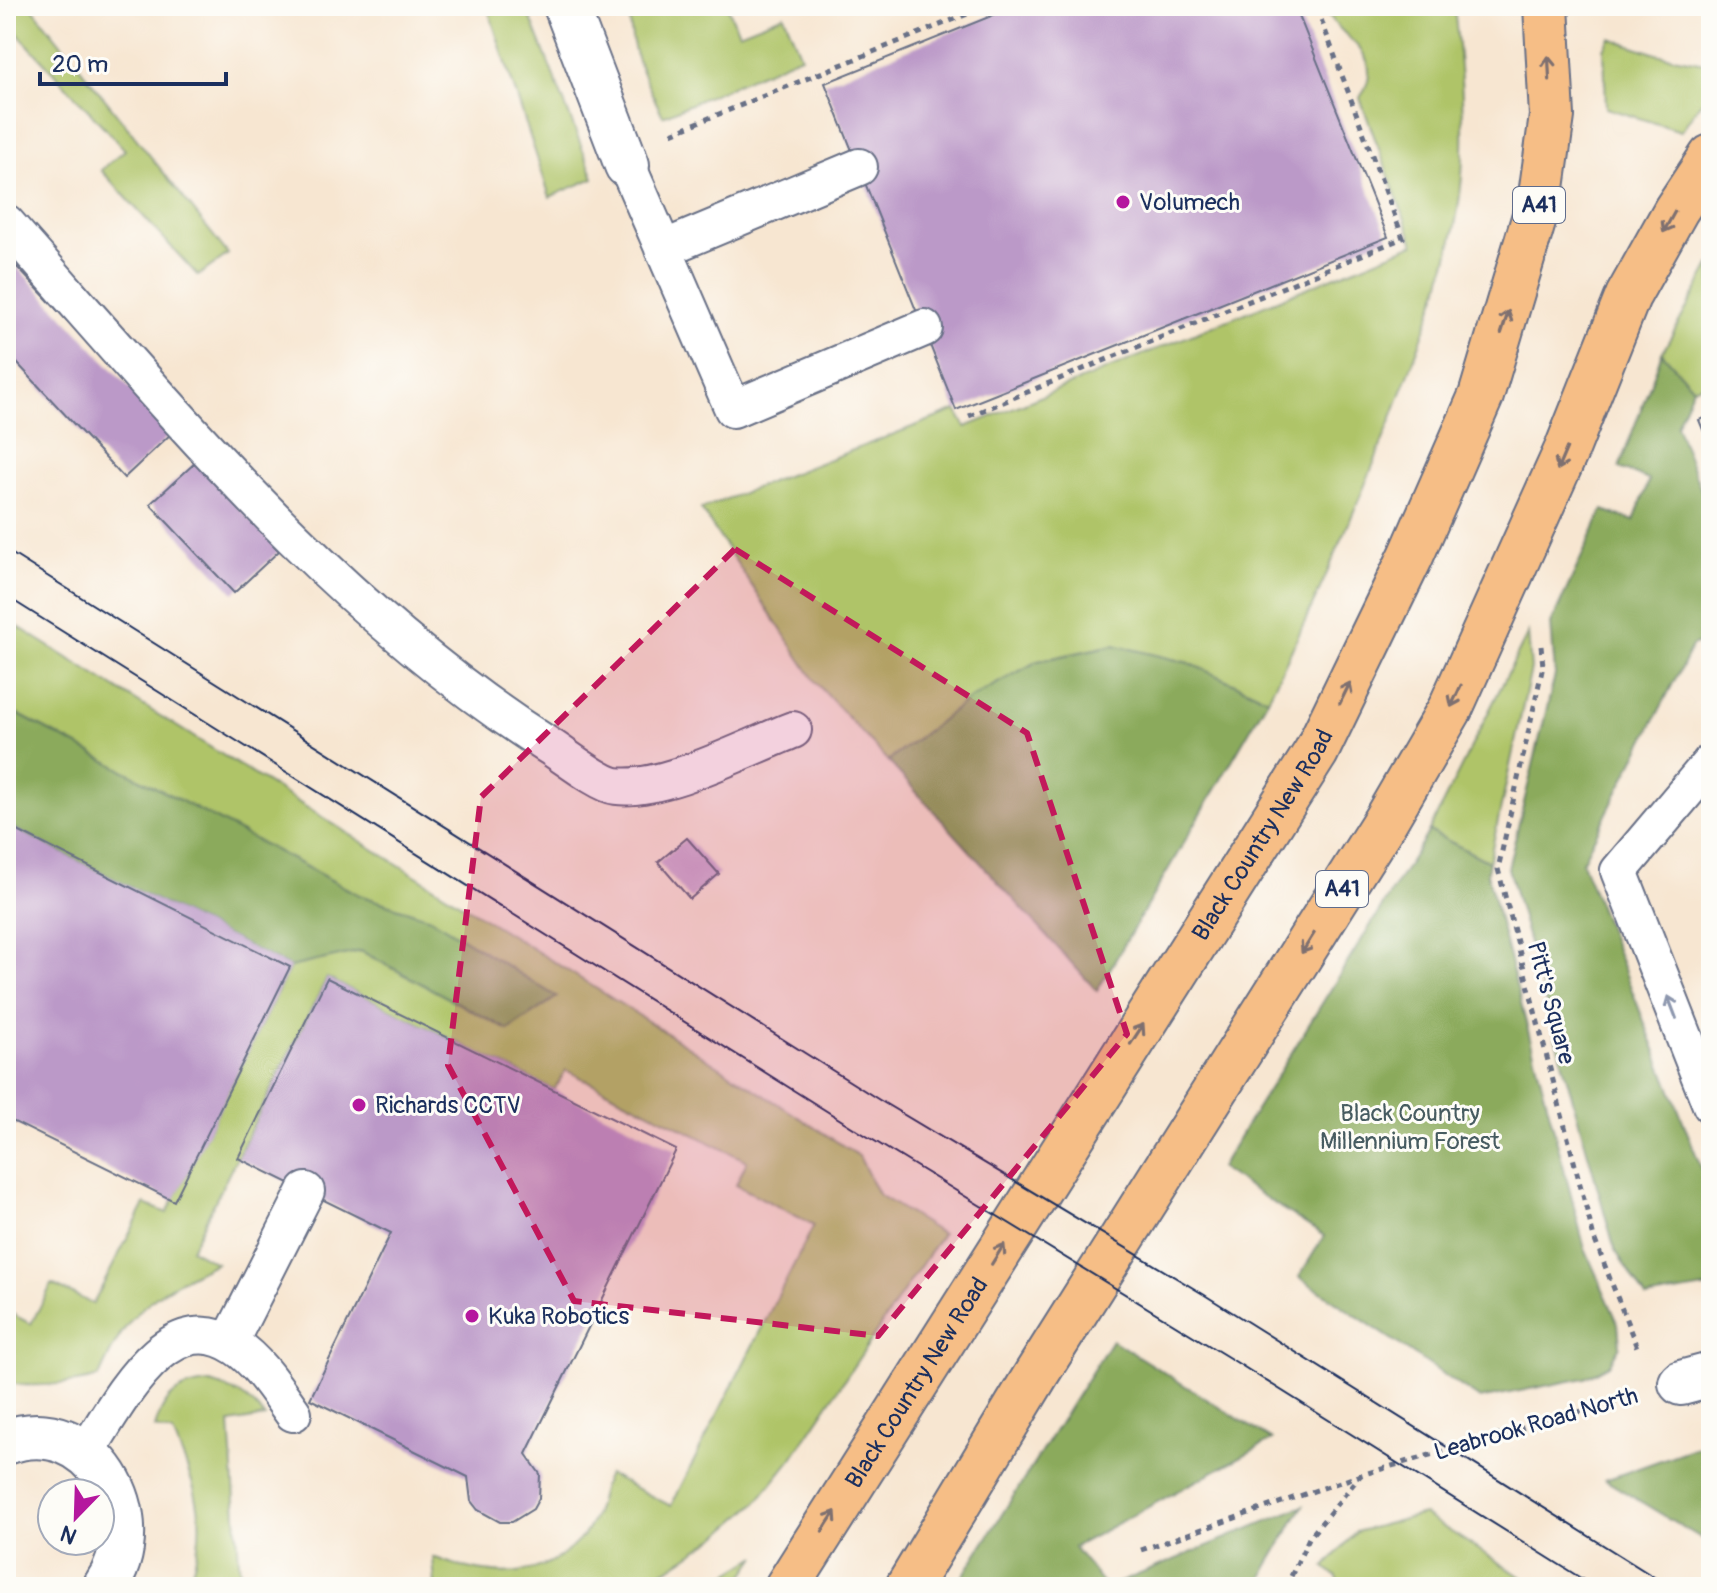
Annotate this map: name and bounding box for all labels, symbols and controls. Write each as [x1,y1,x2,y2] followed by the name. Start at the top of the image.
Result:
[40,36,226,86] scale bar
[52,50,108,79] text: 20 m
[1541,55,1556,82] one-way arrow
[1513,187,1565,223] road number: A41
[1139,188,1240,217] place label: Volumech
[1114,193,1132,211] marker: Volumech
[1661,210,1676,234] one-way arrow
[1498,309,1513,335] one-way arrow
[1554,446,1569,471] one-way arrow
[1338,682,1353,705] one-way arrow
[1448,684,1463,708] one-way arrow
[1186,724,1339,946] street label: Black Country New Road
[1316,871,1368,907] road number: A41
[1300,931,1316,954] one-way arrow
[1521,938,1581,1068] street label: Pitt's Square
[1664,995,1678,1020] one-way arrow
[1129,1024,1145,1046] one-way arrow
[375,1091,521,1120] place label: Richards CCTV
[350,1096,368,1114] marker: Richards CCTV
[1320,1099,1500,1156] park label: Black Country Millennium Forest
[991,1243,1007,1266] one-way arrow
[839,1272,994,1493] street label: Black Country New Road
[488,1302,630,1331] place label: Kuka Robotics
[463,1307,481,1325] marker: Kuka Robotics
[1431,1381,1641,1467] street label: Leabrook Road North
[36,1477,116,1557] north arrow
[821,1511,838,1533] one-way arrow
[56,1519,81,1550] text: N

